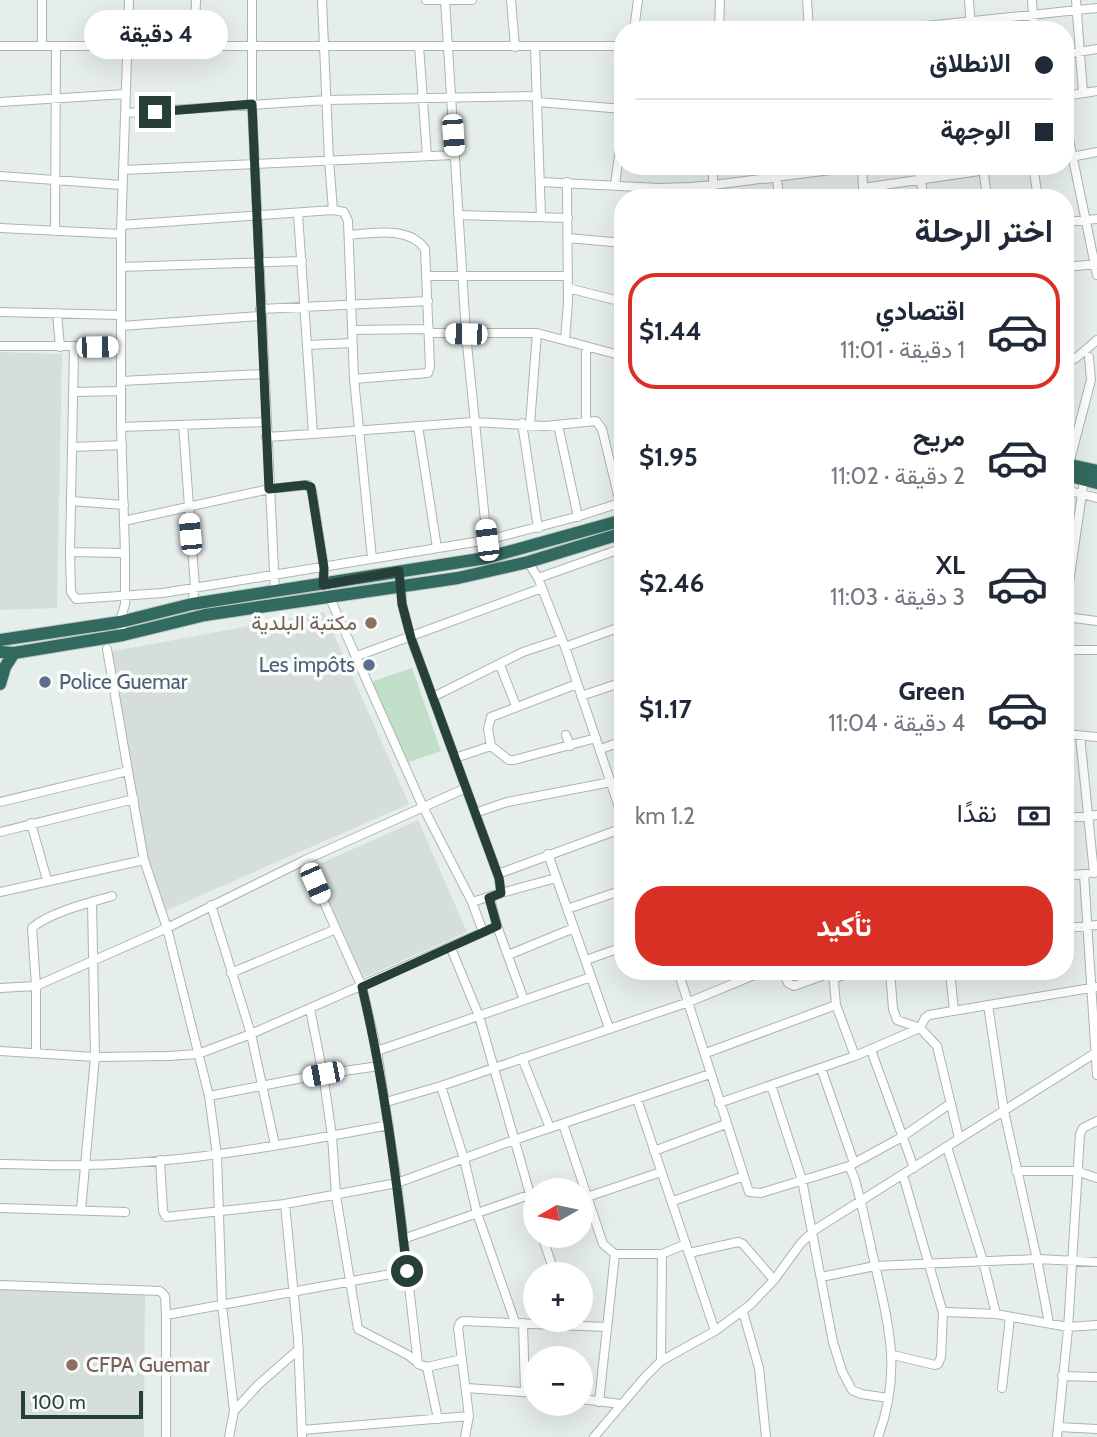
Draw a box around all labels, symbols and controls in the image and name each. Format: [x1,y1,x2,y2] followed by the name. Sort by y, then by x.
[83,10,227,60] callout: 4 دقيقة
[119,20,193,48] text: 4 دقيقة
[929,47,1011,79] text: الانطلاق
[139,96,171,128] route end
[442,113,465,157] car
[940,114,1011,146] text: الوجهة
[915,211,1053,250] text: اختر الرحلة
[876,295,965,327] text: اقتصادي
[986,300,1049,363] icon: car
[639,315,702,347] text: $1.44
[445,323,488,345] car
[76,336,119,358] car
[840,336,965,364] text: 1 دقيقة · 11:01
[913,421,965,453] text: مريح
[986,426,1049,489] icon: car
[639,441,698,473] text: $1.95
[831,462,965,490] text: 2 دقيقة · 11:02
[178,512,203,556] car
[475,518,500,562] car
[936,549,965,581] text: XL
[986,552,1049,615] icon: car
[639,567,704,599] text: $2.46
[830,583,965,611] text: 3 دقيقة · 11:03
[251,610,357,635] place label: مكتبة البلدية
[363,615,379,631] marker: مكتبة البلدية
[259,652,355,677] place label: Les impôts
[361,657,377,673] marker: Les impôts
[59,669,188,694] place label: Police Guemar
[37,674,53,690] marker: Police Guemar
[898,675,965,707] text: Green
[986,678,1049,741] icon: car
[639,693,692,725] text: $1.17
[828,709,965,737] text: 4 دقيقة · 11:04
[957,797,997,829] text: نقدًا
[1015,797,1053,835] icon: cash
[635,802,695,830] text: 1.2 km
[297,860,334,906] car
[635,886,1053,966] button: تأكيد
[301,1060,346,1088] car
[523,1178,593,1248] north arrow
[523,1178,593,1416] map controls
[391,1255,423,1287] route start
[523,1262,593,1332] button: +
[523,1346,593,1416] button: −
[86,1352,210,1377] place label: CFPA Guemar
[64,1357,80,1373] marker: CFPA Guemar
[21,1388,144,1420] scale bar
[32,1391,86,1414] text: 100 m

